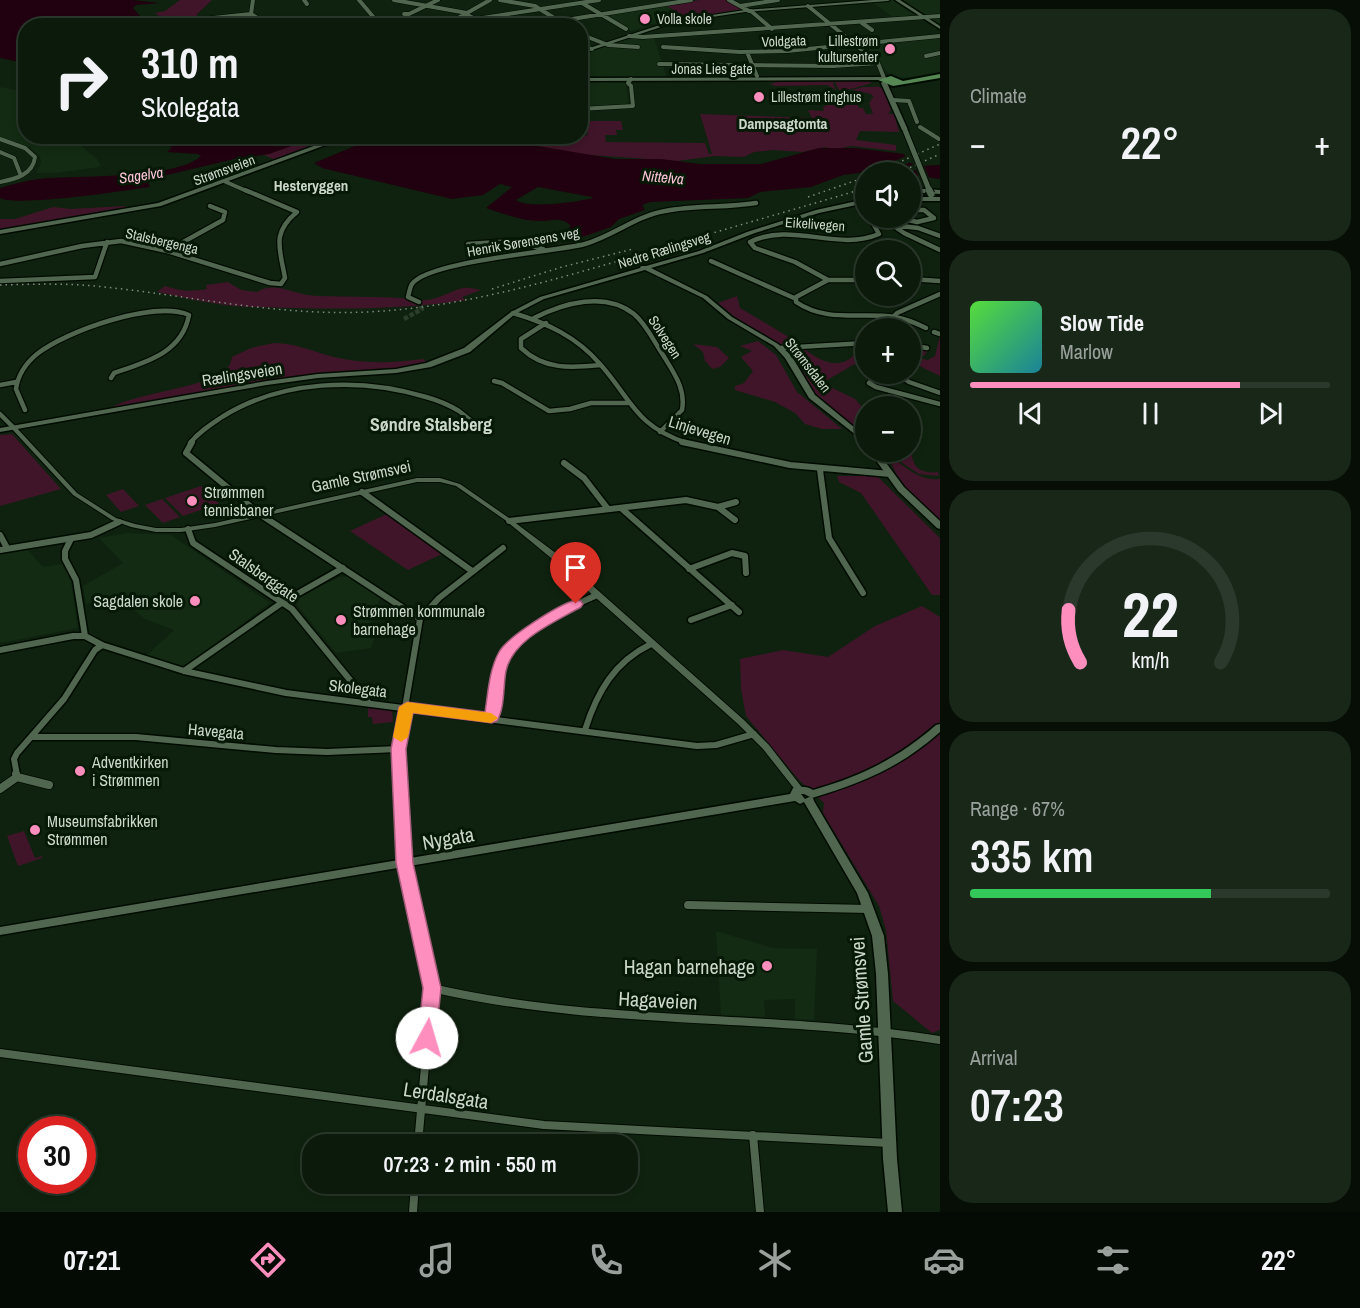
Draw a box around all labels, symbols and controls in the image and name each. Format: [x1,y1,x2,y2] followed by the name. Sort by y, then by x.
[657,10,712,28] place label: Volla skole
[638,12,652,26] marker: Volla skole
[761,31,807,51] street label: Voldgata
[818,32,878,66] place label: Lillestrøm kultursenter
[141,35,239,91] text: 310 m
[42,42,120,120] icon: right
[883,42,897,56] marker: Lillestrøm kultursenter
[671,60,753,78] street label: Jonas Lies gate
[970,82,1027,109] text: Climate
[771,88,862,106] place label: Lillestrøm tinghus
[141,89,239,125] text: Skolegata
[752,90,766,104] marker: Lillestrøm tinghus
[1120,112,1180,173] text: 22°
[739,113,828,134] district label: Dampsagtomta
[970,121,986,165] text: −
[1314,121,1330,165] text: +
[191,151,257,189] street label: Strømsveien
[118,161,165,188] water label: Sagelva
[855,162,921,462] map controls
[855,162,921,228] button: sound
[641,165,685,189] water label: Nittelva
[274,175,348,196] district label: Hesteryggen
[784,213,846,235] street label: Eikelivegen
[466,223,581,261] street label: Henrik Sørensens veg
[124,224,201,258] street label: Stalsbergenga
[616,227,713,273] street label: Nedre Rælingsveg
[855,240,921,306] button: search
[1060,308,1144,338] text: Slow Tide
[644,312,686,362] street label: Solvegen
[855,318,921,384] button: +
[781,334,835,396] street label: Strømsdalen
[1060,338,1113,365] text: Marlow
[200,357,284,391] street label: Rælingsveien
[855,396,921,462] button: −
[1014,397,1047,430] icon: previous
[1134,397,1167,430] icon: pause
[1254,397,1287,430] icon: next
[666,410,734,450] street label: Linjevegen
[370,412,492,437] district label: Søndre Stalsberg
[309,455,413,497] street label: Gamle Strømsvei
[204,481,274,521] place label: Strømmen tennisbaner
[185,494,199,508] marker: Strømmen tennisbaner
[550,542,601,604] pin
[225,543,303,607] street label: Stalsberggate
[559,551,592,584] icon: arrive
[1122,572,1178,656] text: 22
[93,590,183,612] place label: Sagdalen skole
[188,594,202,608] marker: Sagdalen skole
[353,600,485,640] place label: Strømmen kommunale barnehage
[334,613,348,627] marker: Strømmen kommunale barnehage
[1131,646,1169,675] text: km/h
[328,674,389,703] street label: Skolegata
[187,718,246,744] street label: Havegata
[91,751,169,791] place label: Adventkirken i Strømmen
[73,764,87,778] marker: Adventkirken i Strømmen
[970,795,1065,822] text: Range · 67%
[47,810,158,850] place label: Museumsfabrikken Strømmen
[420,820,476,856] street label: Nygata
[28,823,42,837] marker: Museumsfabrikken Strømmen
[970,825,1094,886] text: 335 km
[843,936,879,1064] street label: Gamle Strømsvei
[624,953,755,980] place label: Hagan barnehage
[760,959,774,973] marker: Hagan barnehage
[618,984,698,1016] street label: Hagaveien
[395,1006,459,1070] position arrow
[970,1044,1017,1071] text: Arrival
[970,1074,1064,1135] text: 07:23
[402,1075,490,1115] street label: Lerdalsgata
[18,1116,96,1194] speed limit sign: 30
[383,1149,557,1179] text: 07:23 · 2 min · 550 m
[247,1239,289,1281] icon: directions
[416,1239,458,1281] icon: music
[585,1239,627,1281] icon: phone
[754,1239,796,1281] icon: climate
[923,1239,965,1281] icon: car
[1092,1239,1134,1281] icon: filters
[63,1242,120,1278] text: 07:21
[1261,1242,1296,1278] text: 22°

